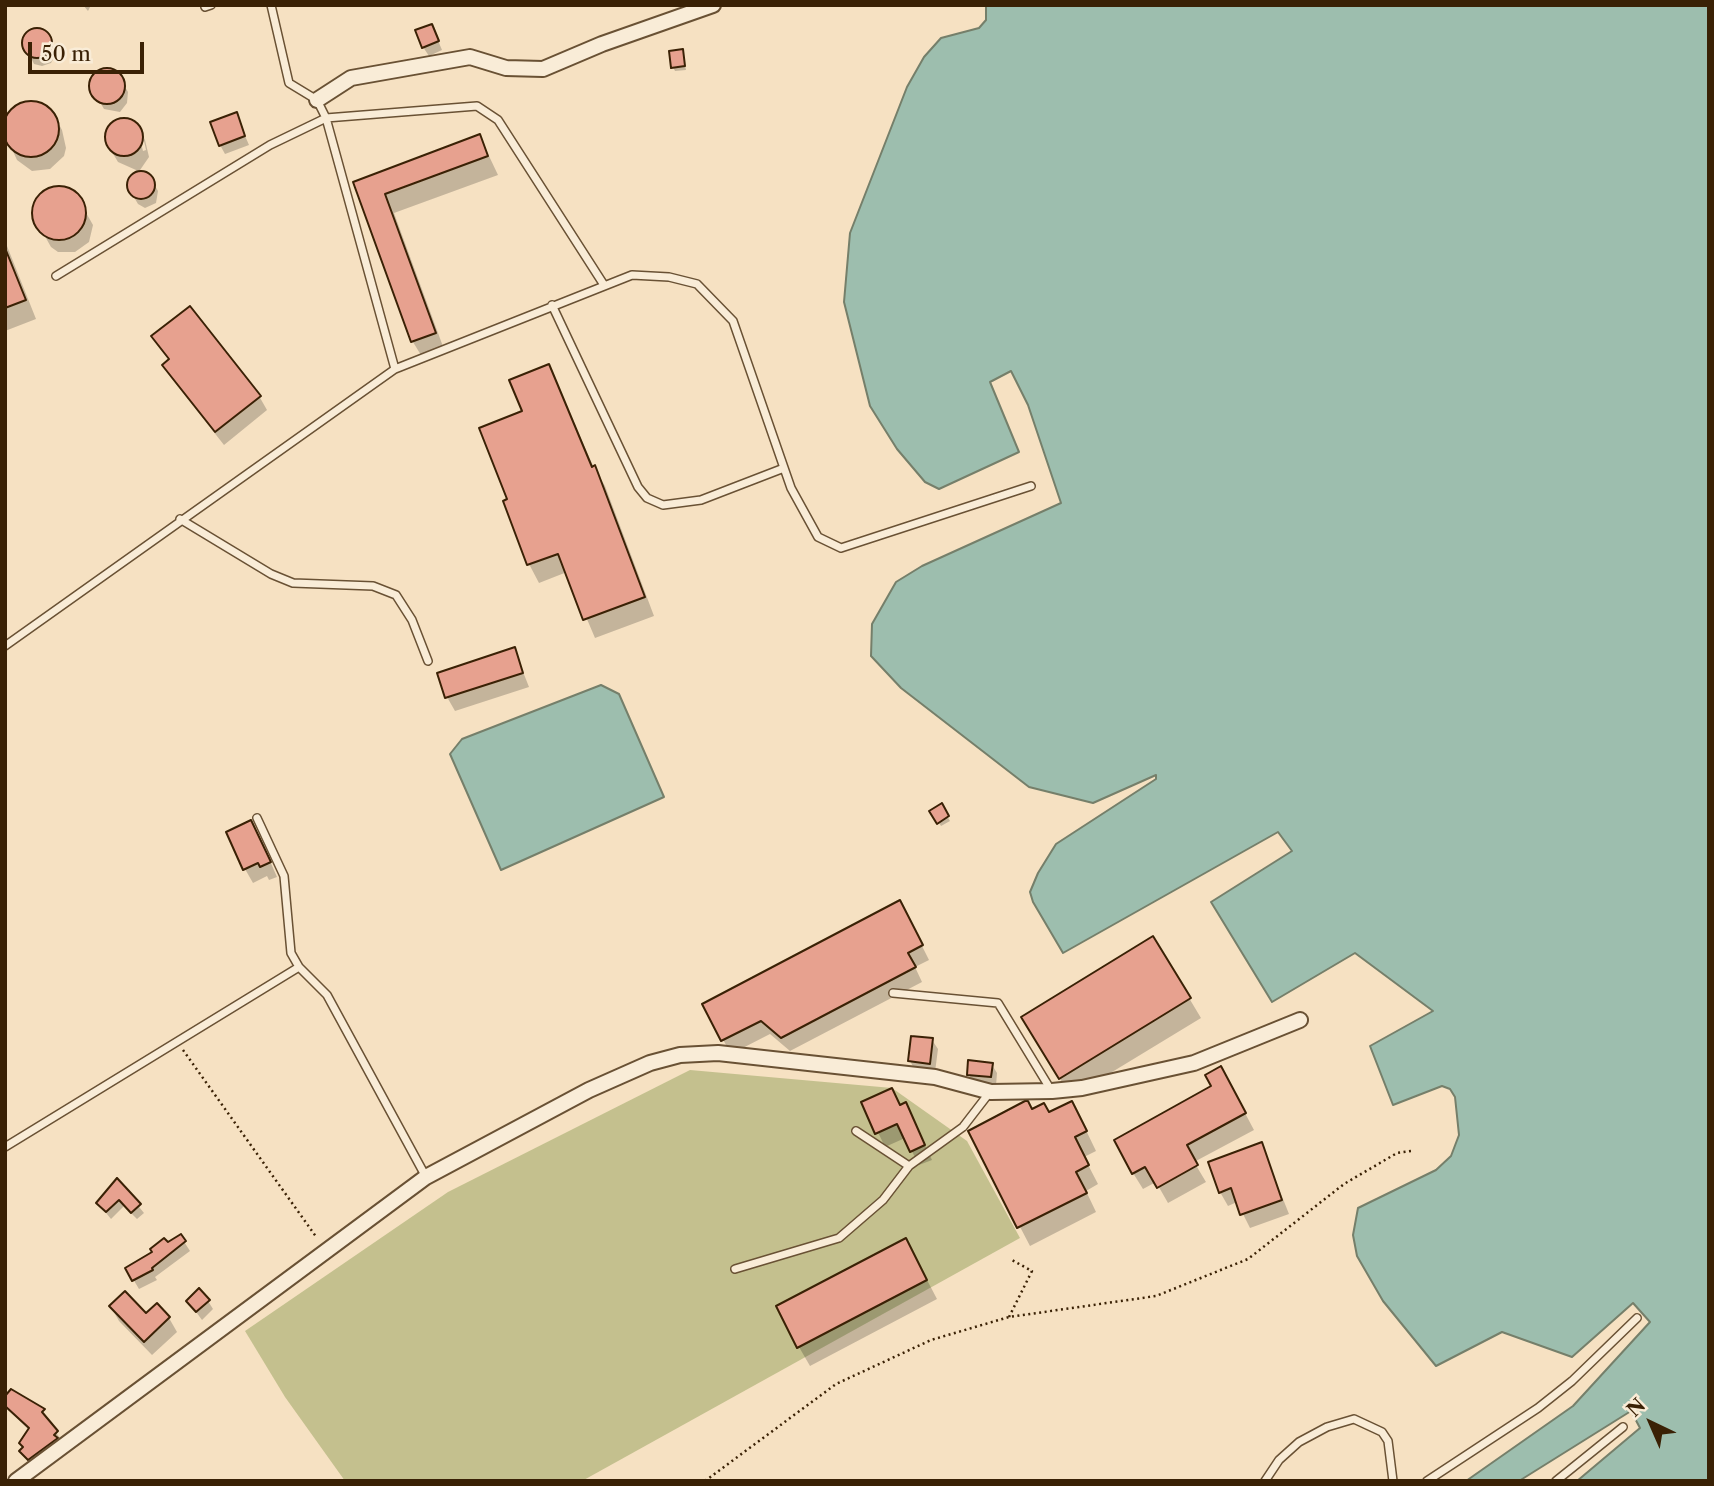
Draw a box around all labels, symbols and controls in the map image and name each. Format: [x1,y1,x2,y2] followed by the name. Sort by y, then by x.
[32,28,147,72] scale bar
[41,41,91,66] text: 50 m
[1616,1388,1686,1458] north arrow
[1622,1394,1650,1422] text: N

